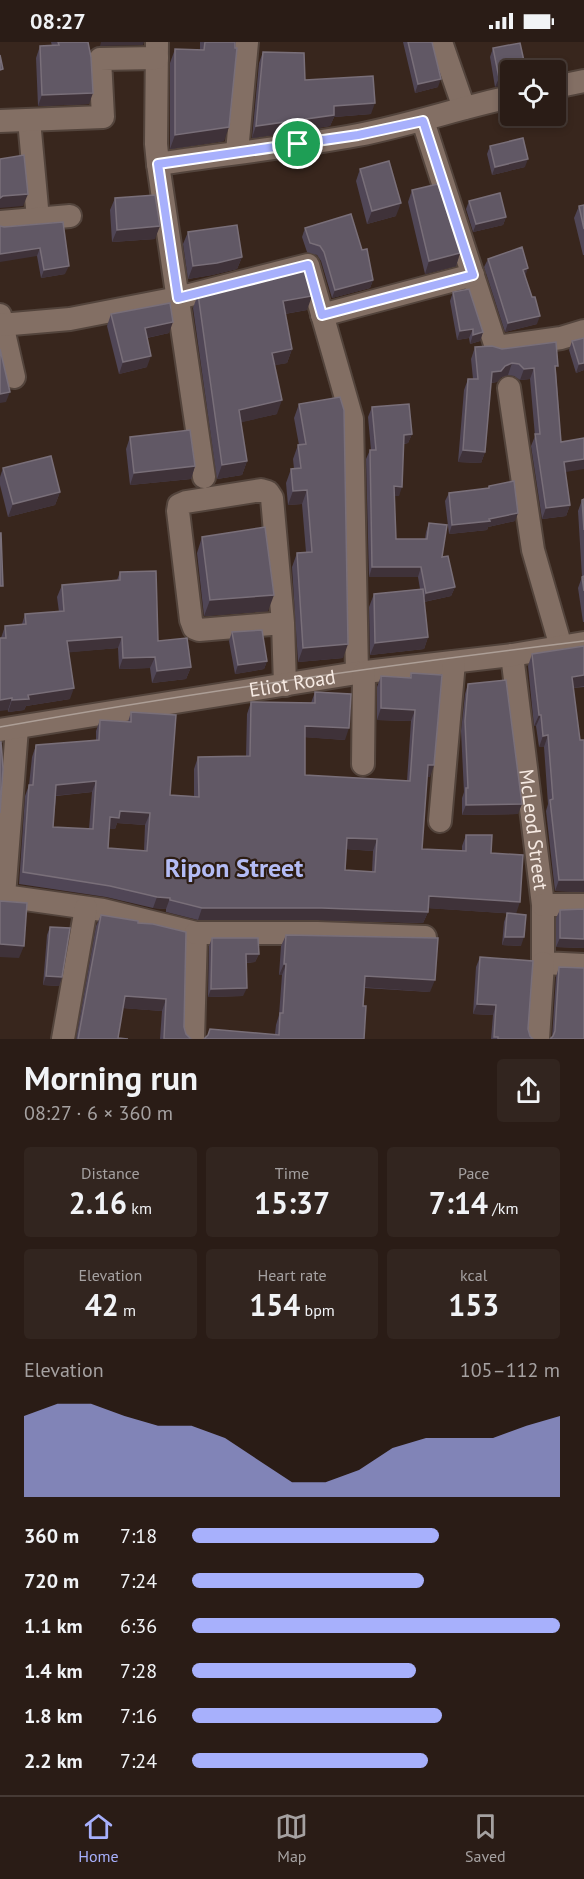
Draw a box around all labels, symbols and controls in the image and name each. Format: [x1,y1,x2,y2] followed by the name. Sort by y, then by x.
[30,7,86,35] text: 08:27
[500,60,566,126] map controls
[500,60,566,126] button: locate
[272,118,323,169] pin
[281,127,314,160] icon: arrive
[247,664,337,703] street label: Eliot Road
[513,768,554,892] street label: McLeod Street
[165,851,303,884] district label: Ripon Street
[24,1056,198,1099] text: Morning run
[497,1059,560,1122] button: share
[24,1100,173,1126] text: 08:27 · 6 × 360 m
[81,1163,140,1183] text: Distance
[275,1163,309,1183] text: Time
[458,1163,489,1183] text: Pace
[69,1183,127,1222] text: 2.16
[254,1183,330,1222] text: 15:37
[429,1183,488,1222] text: 7:14
[127,1198,152,1218] text: km
[488,1198,519,1218] text: /km
[78,1265,142,1285] text: Elevation
[257,1265,327,1285] text: Heart rate
[460,1265,487,1285] text: kcal
[85,1285,119,1324] text: 42
[249,1285,300,1324] text: 154
[448,1285,499,1324] text: 153
[119,1300,136,1320] text: m
[300,1300,335,1320] text: bpm
[24,1357,104,1383] text: Elevation
[460,1357,560,1383] text: 105–112 m
[24,1523,79,1549] text: 360 m
[120,1523,157,1549] text: 7:18
[24,1568,79,1594] text: 720 m
[120,1568,157,1594] text: 7:24
[24,1613,83,1639] text: 1.1 km
[120,1613,157,1639] text: 6:36
[24,1658,83,1684] text: 1.4 km
[120,1658,157,1684] text: 7:28
[24,1703,83,1729] text: 1.8 km
[120,1703,157,1729] text: 7:16
[24,1748,83,1774] text: 2.2 km
[120,1748,157,1774] text: 7:24
[78,1810,119,1866] tab: Home
[275,1810,308,1866] tab: Map
[465,1810,506,1866] tab: Saved

